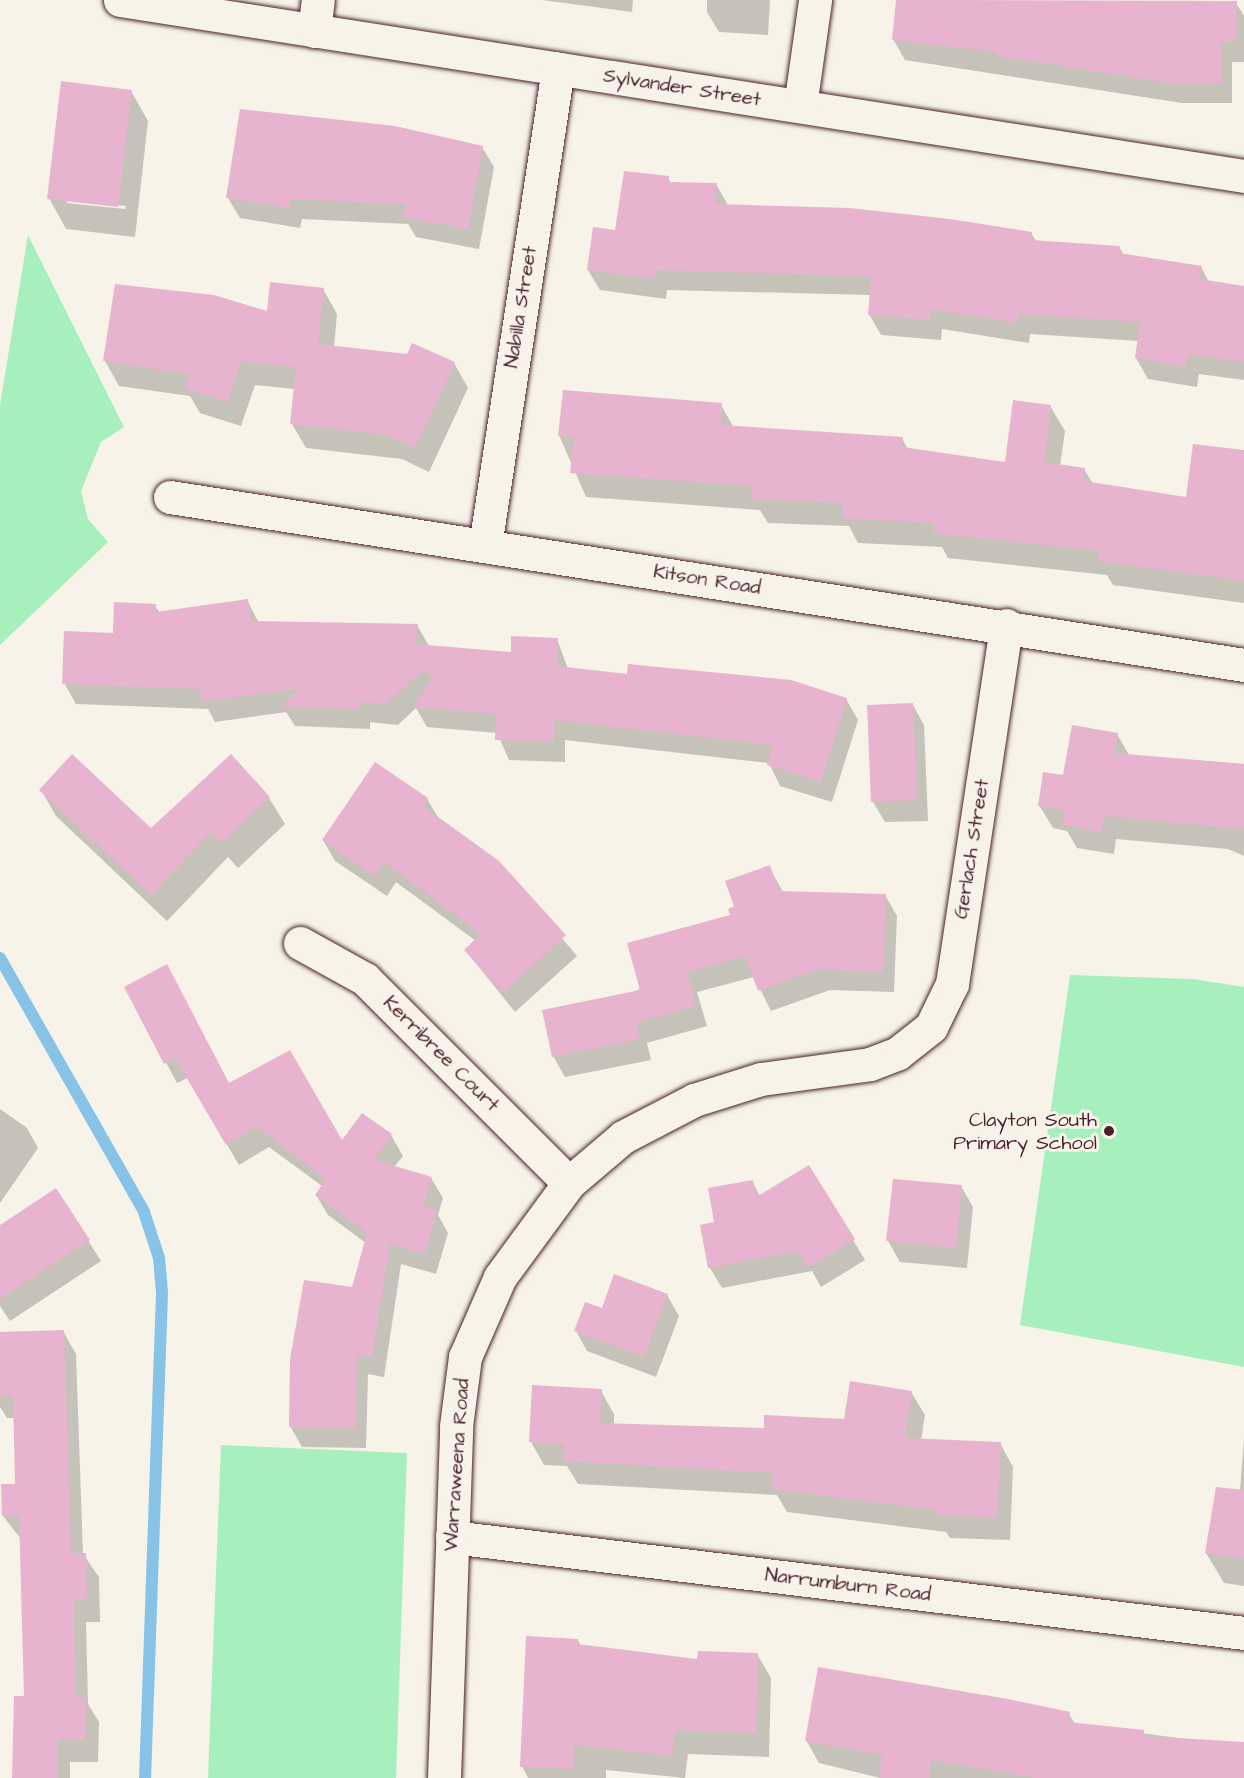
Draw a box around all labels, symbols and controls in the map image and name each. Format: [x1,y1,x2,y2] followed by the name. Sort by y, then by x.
[601,64,763,112] street label: Sylvander Street
[500,244,542,370] street label: Nabilla Street
[652,560,762,600] street label: Kitson Road
[949,777,995,921] street label: Gerlach Street
[378,991,504,1117] street label: Kerribree Court
[953,1108,1097,1155] place label: Clayton South Primary School
[1102,1124,1116,1138] marker: Clayton South Primary School
[439,1378,475,1552] street label: Warraweena Road
[764,1563,932,1607] street label: Narrumburn Road

